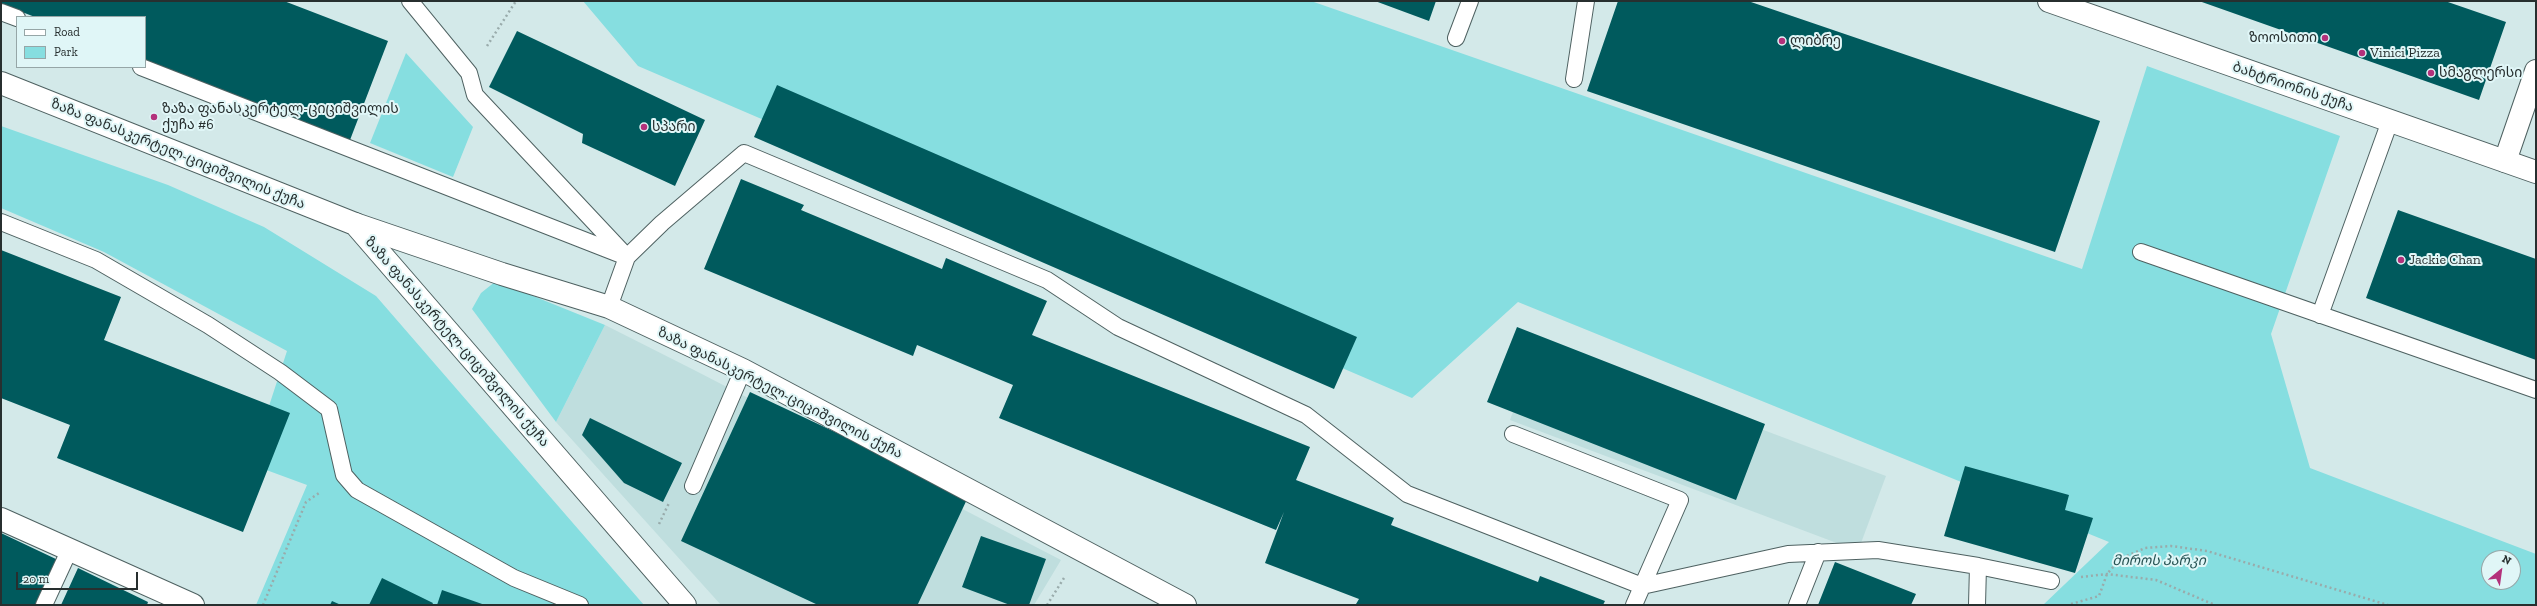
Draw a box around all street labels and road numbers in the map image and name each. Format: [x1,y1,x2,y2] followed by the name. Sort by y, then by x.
[2230,58,2356,116] street label: ბახტრიონის ქუჩა
[48,95,308,213] street label: ზაზა ფანასკერტელ-ციციშვილის ქუჩა
[361,234,553,450] street label: ზაზა ფანასკერტელ-ციციშვილის ქუჩა
[655,324,905,462] street label: ზაზა ფანასკერტელ-ციციშვილის ქუჩა

